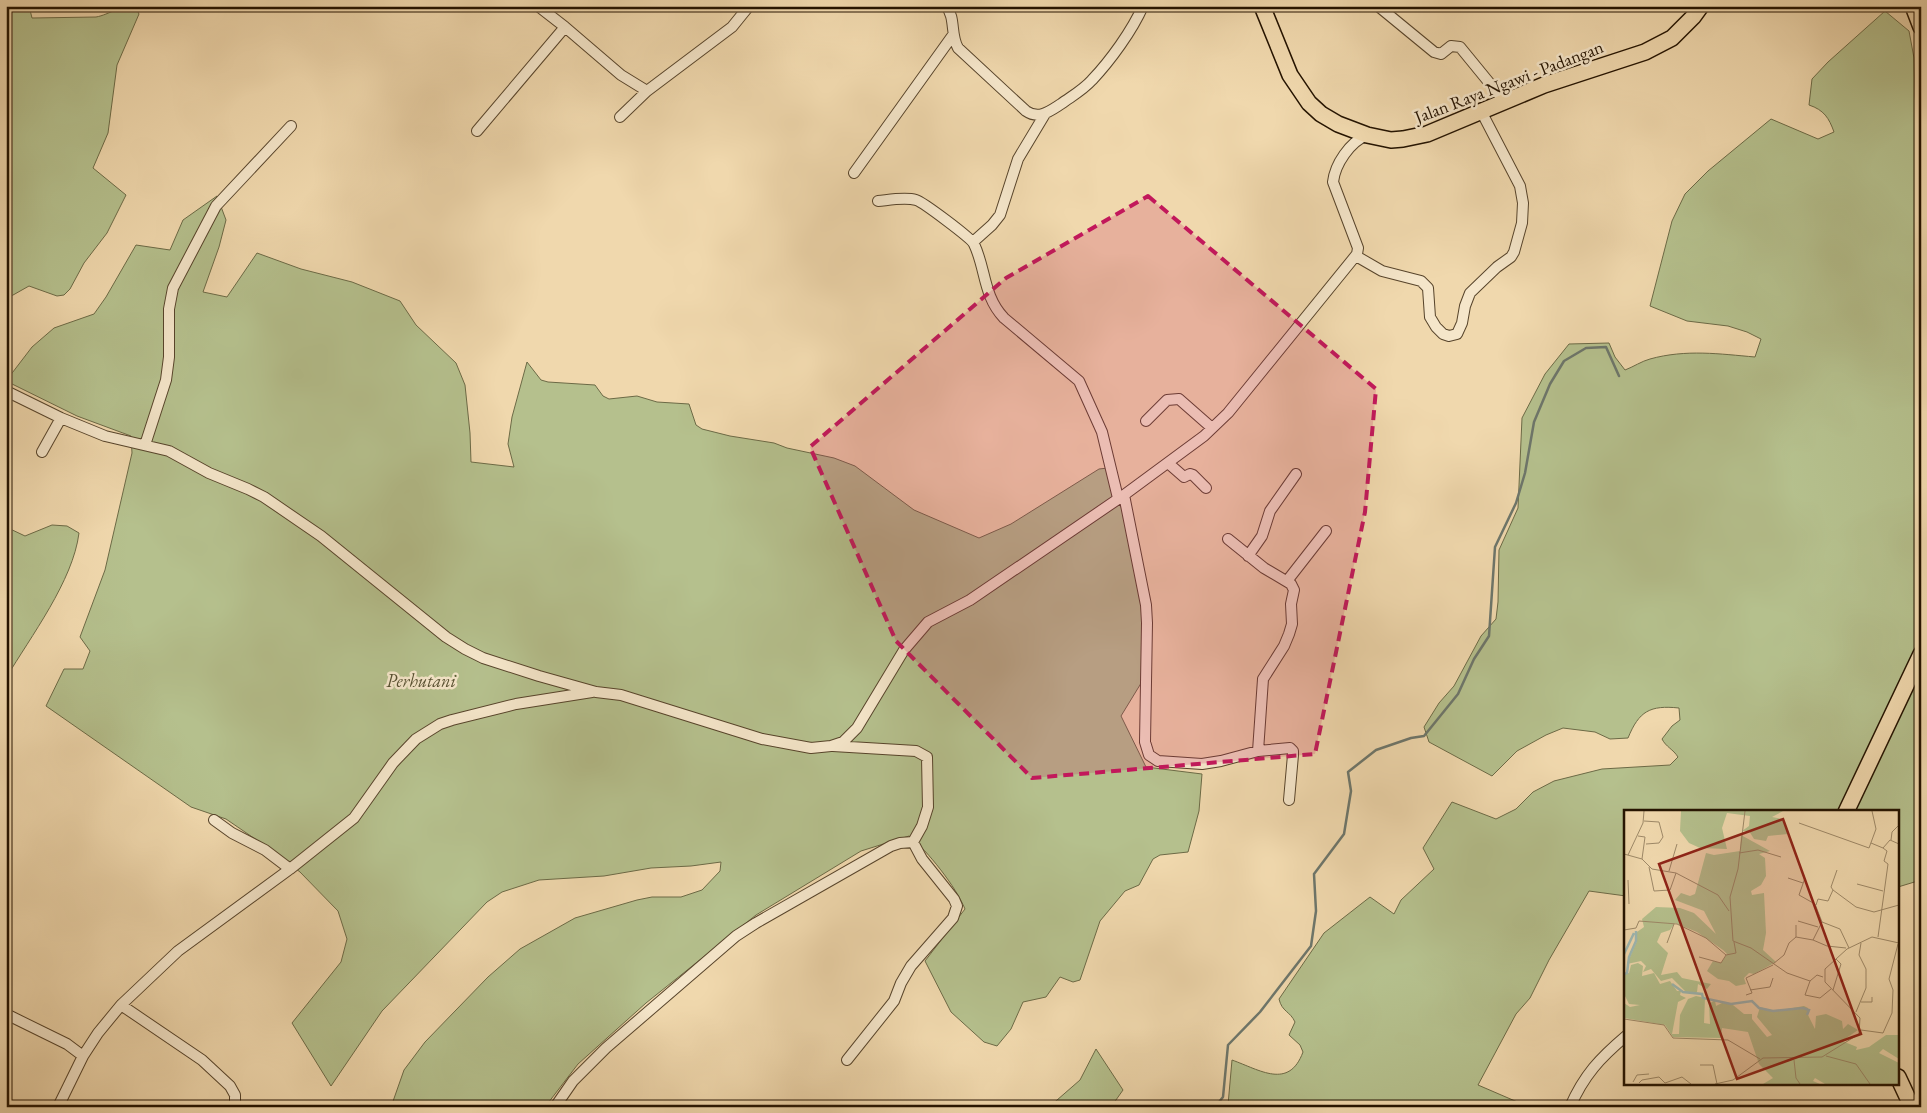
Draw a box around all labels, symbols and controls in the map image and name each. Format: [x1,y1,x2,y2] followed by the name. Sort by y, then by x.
[1409,35,1607,129] street label: Jalan Raya Ngawi - Padangan
[386,669,457,692] park label: Perhutani
[1624,810,1900,1086] inset map

